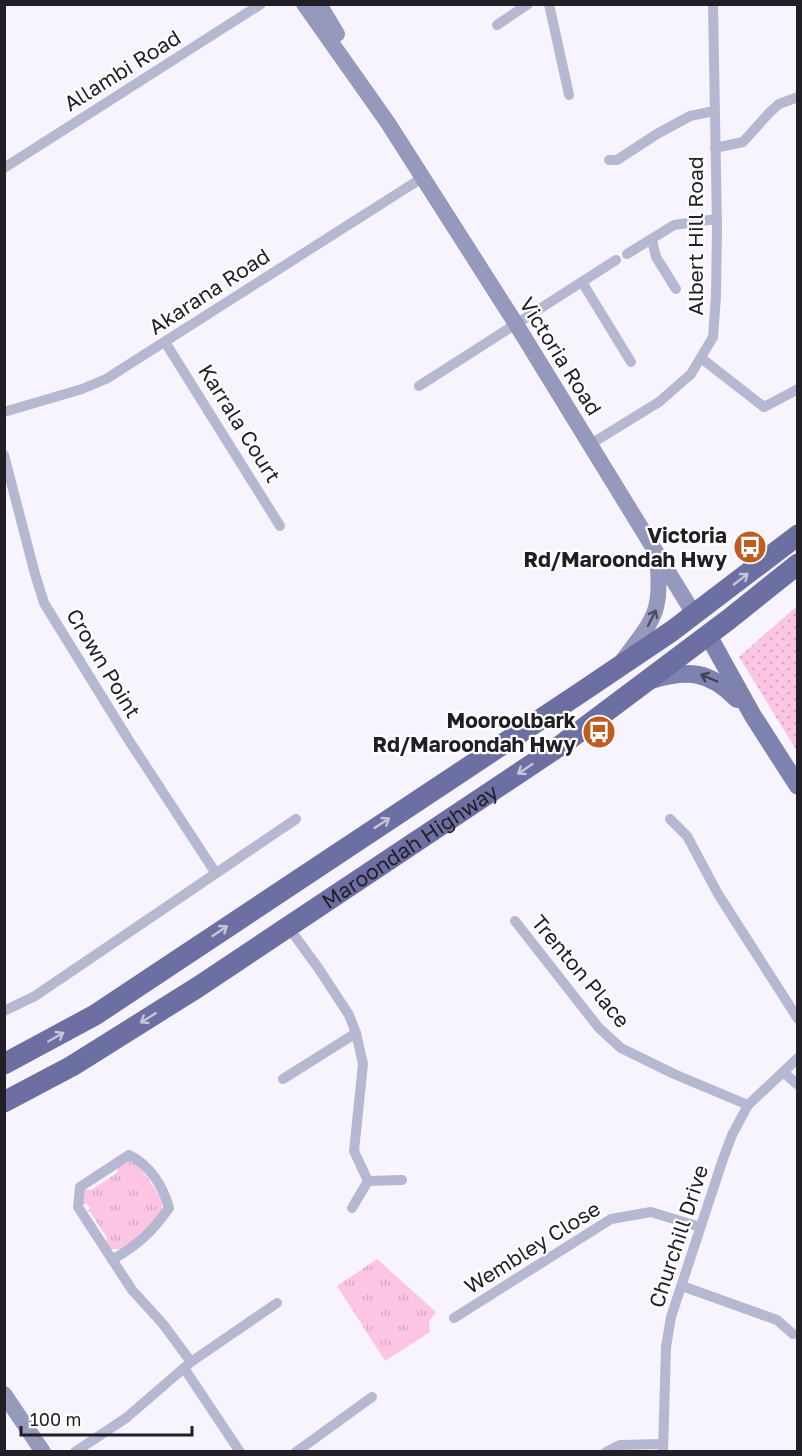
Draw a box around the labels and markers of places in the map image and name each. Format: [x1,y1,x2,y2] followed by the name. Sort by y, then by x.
[524,522,727,572] place label: Victoria Rd/Maroondah Hwy
[732,529,768,565] bus stop icon: Victoria Rd/Maroondah Hwy
[373,707,576,757] place label: Mooroolbark Rd/Maroondah Hwy
[581,714,617,750] bus stop icon: Mooroolbark Rd/Maroondah Hwy

